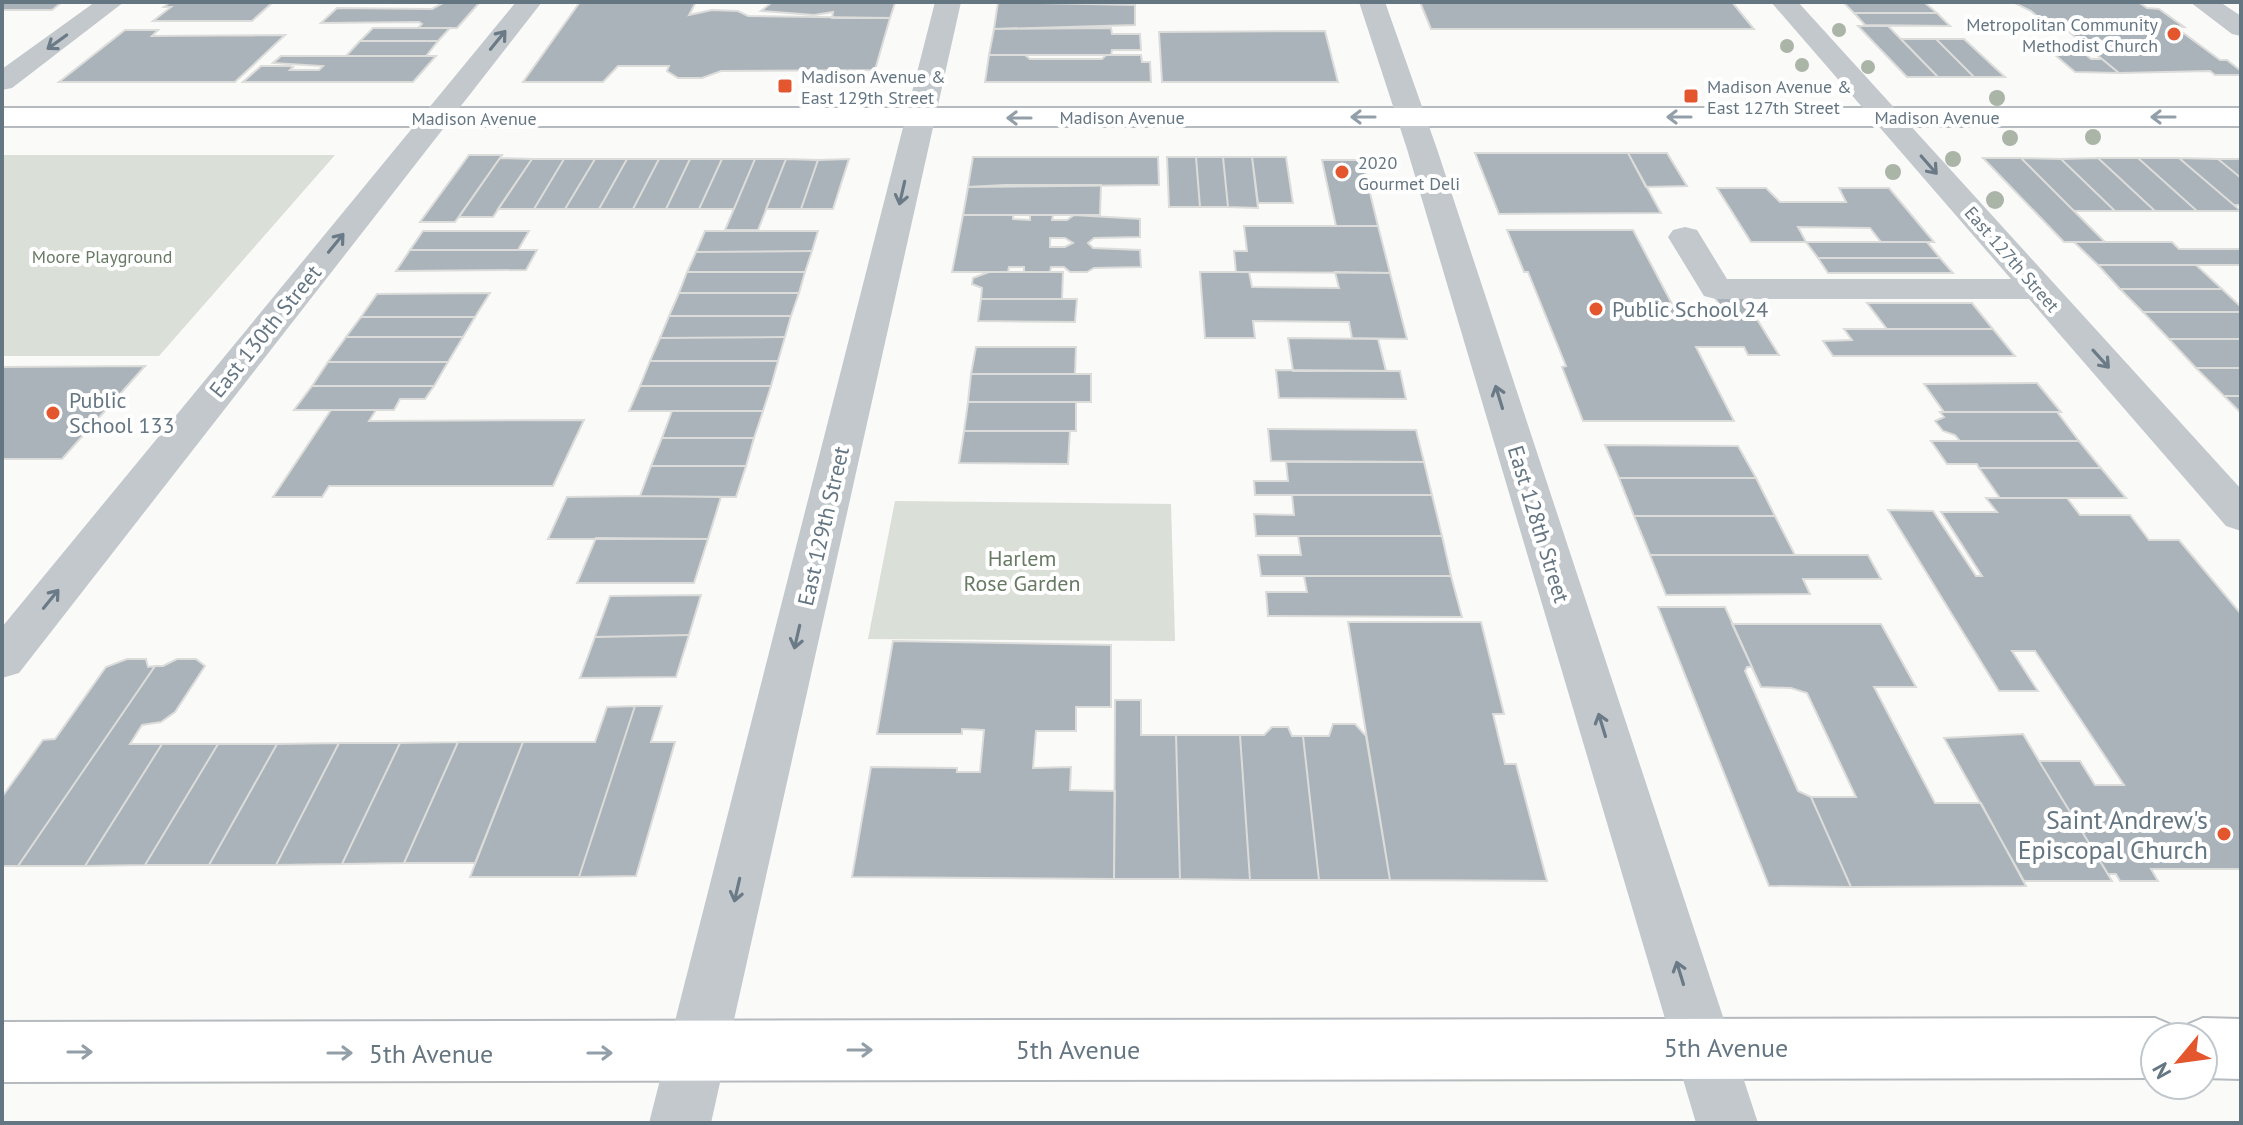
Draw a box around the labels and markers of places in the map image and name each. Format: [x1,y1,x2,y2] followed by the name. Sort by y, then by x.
[1966,13,2159,57] place label: Metropolitan Community Methodist Church
[2165,25,2183,43] marker: Metropolitan Community Methodist Church
[801,65,946,109] place label: Madison Avenue & East 129th Street
[1707,75,1852,119] place label: Madison Avenue & East 127th Street
[776,77,794,95] marker: Madison Avenue & East 129th Street
[1682,87,1700,105] marker: Madison Avenue & East 127th Street
[1358,151,1460,195] place label: 2020 Gourmet Deli
[1333,163,1351,181] marker: 2020 Gourmet Deli
[1612,295,1768,323] place label: Public School 24
[1587,300,1605,318] marker: Public School 24
[69,386,175,439] place label: Public School 133
[44,404,62,422] marker: Public School 133
[2018,803,2208,866] place label: Saint Andrew's Episcopal Church
[2215,825,2233,843] marker: Saint Andrew's Episcopal Church

